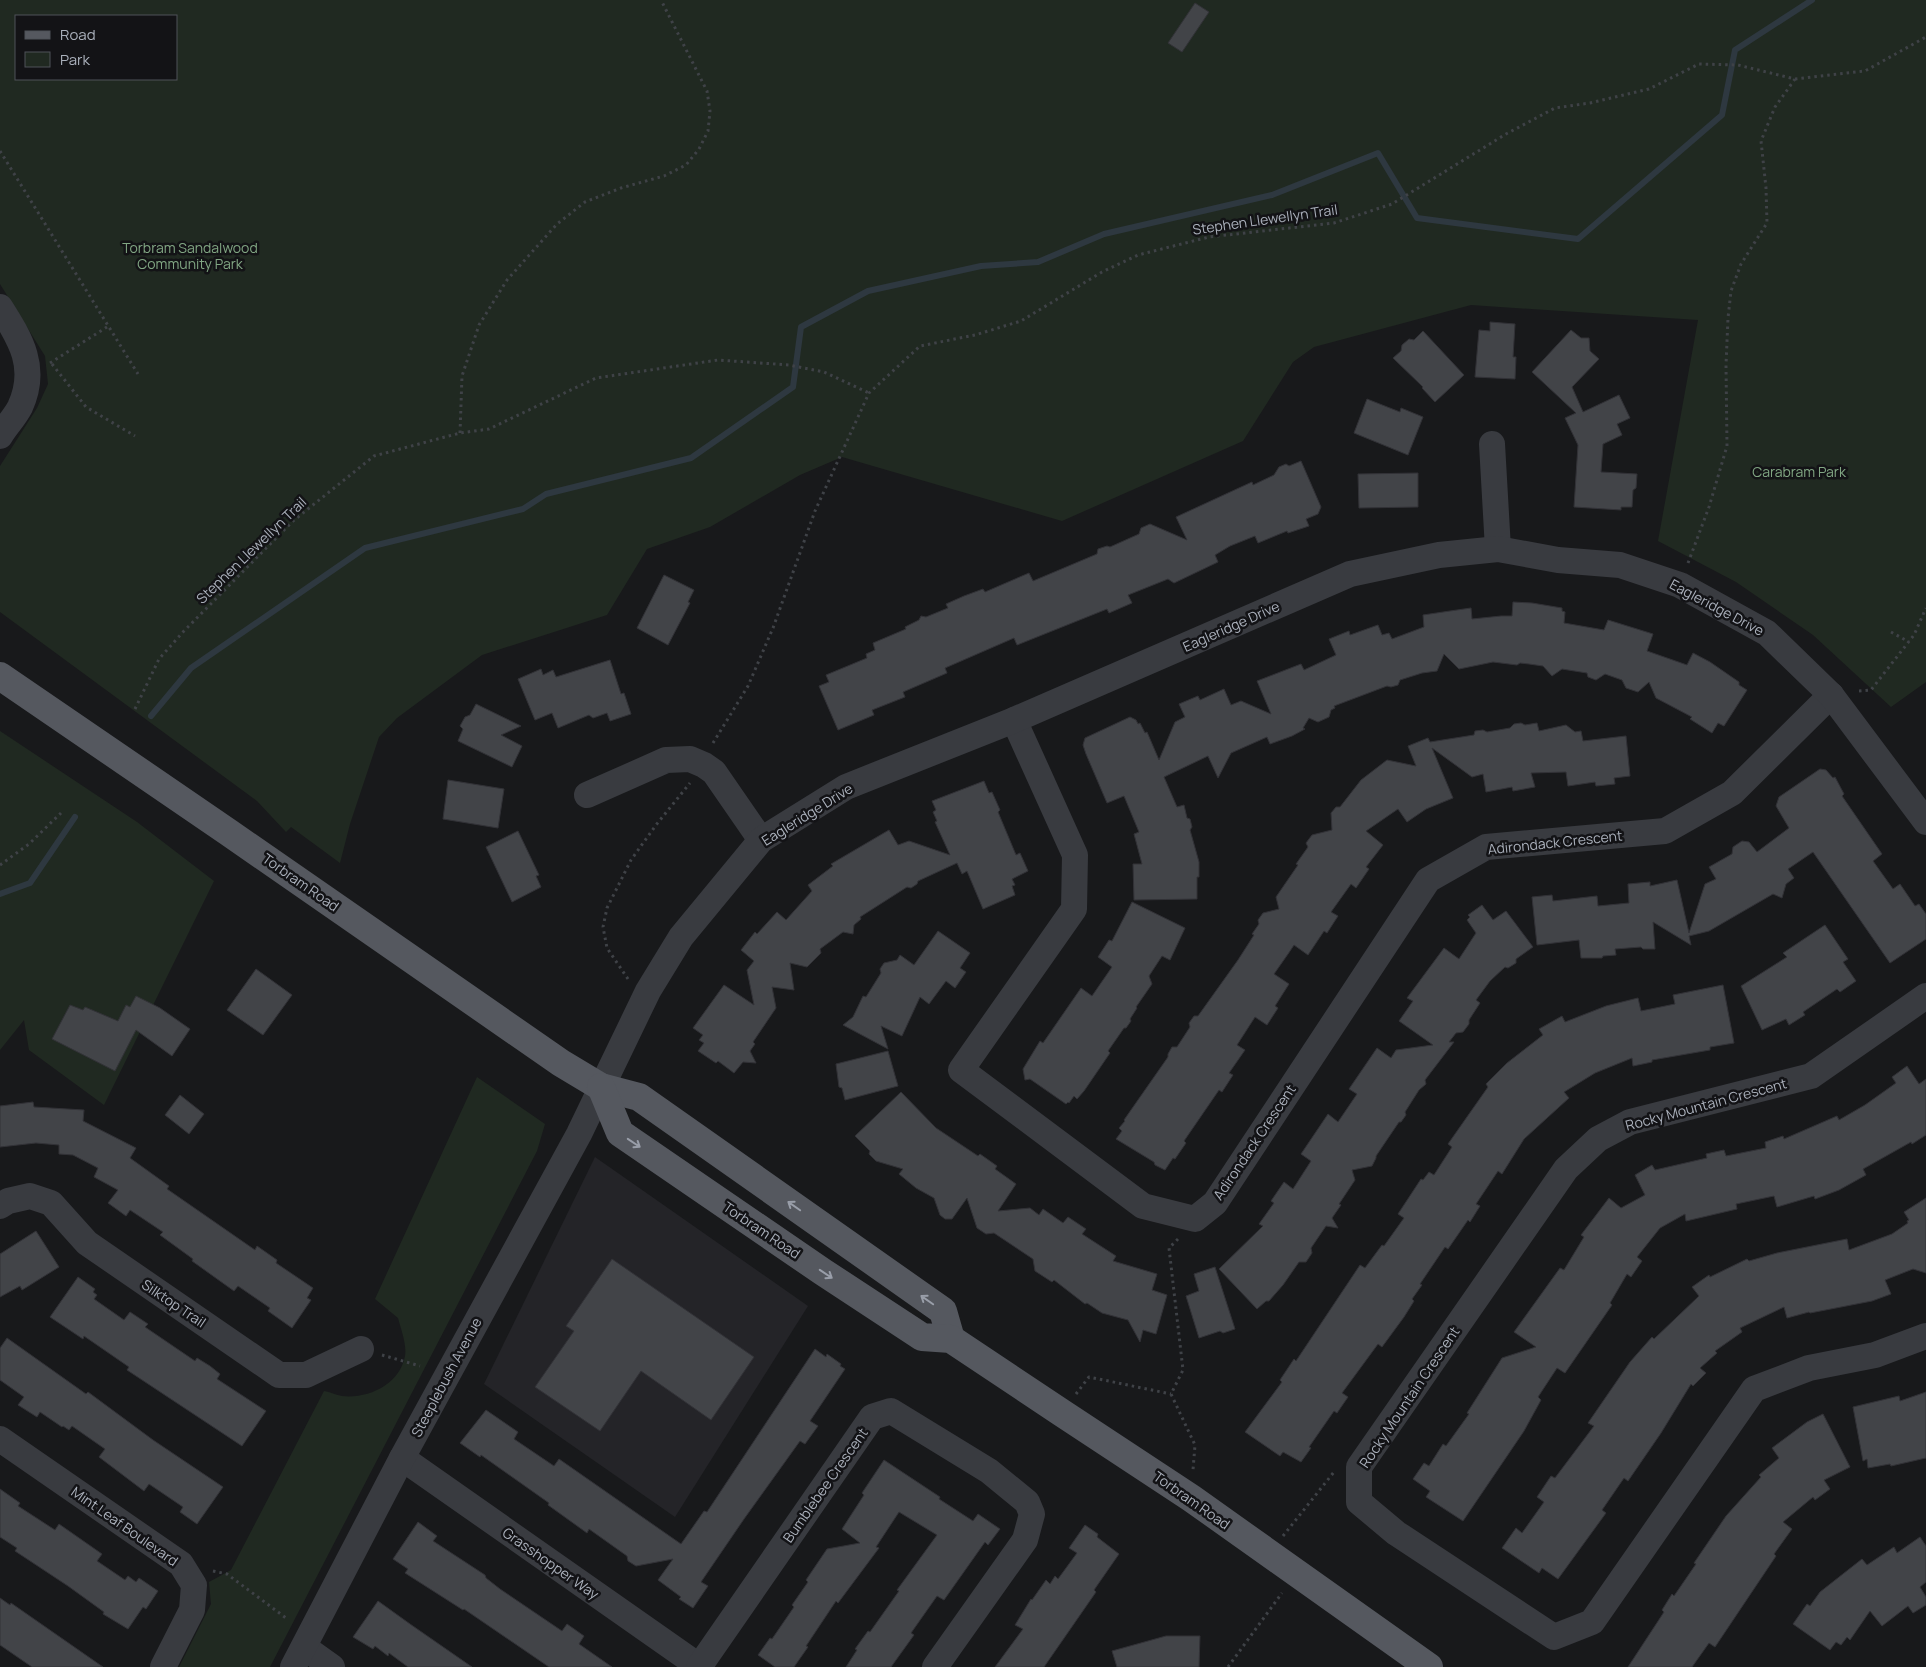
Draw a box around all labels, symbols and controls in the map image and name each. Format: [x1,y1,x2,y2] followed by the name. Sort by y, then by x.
[15,15,178,80] legend
[60,24,96,45] text: Road
[60,49,90,70] text: Park
[1191,199,1339,239] street label: Stephen Llewellyn Trail
[122,238,258,273] park label: Torbram Sandalwood Community Park
[1752,462,1847,481] park label: Carabram Park
[192,492,310,608] street label: Stephen Llewellyn Trail
[1667,574,1767,640] street label: Eagleridge Drive
[1180,596,1282,656] street label: Eagleridge Drive
[758,778,856,850] street label: Eagleridge Drive
[1487,825,1624,859] street label: Adirondack Crescent
[259,849,343,915] street label: Torbram Road
[1623,1073,1789,1135] street label: Rocky Mountain Crescent
[1208,1080,1300,1203] street label: Adirondack Crescent
[627,1137,641,1148] one-way arrow
[720,1197,804,1263] street label: Torbram Road
[787,1201,801,1211] one-way arrow
[819,1269,833,1279] one-way arrow
[138,1275,210,1331] street label: Silktop Trail
[920,1295,934,1305] one-way arrow
[406,1314,486,1440] street label: Steeplebush Avenue
[1355,1322,1464,1471] street label: Rocky Mountain Crescent
[778,1424,872,1546] street label: Bumblebee Crescent
[1150,1467,1234,1533] street label: Torbram Road
[68,1482,182,1570] street label: Mint Leaf Boulevard
[499,1523,603,1604] street label: Grasshopper Way

